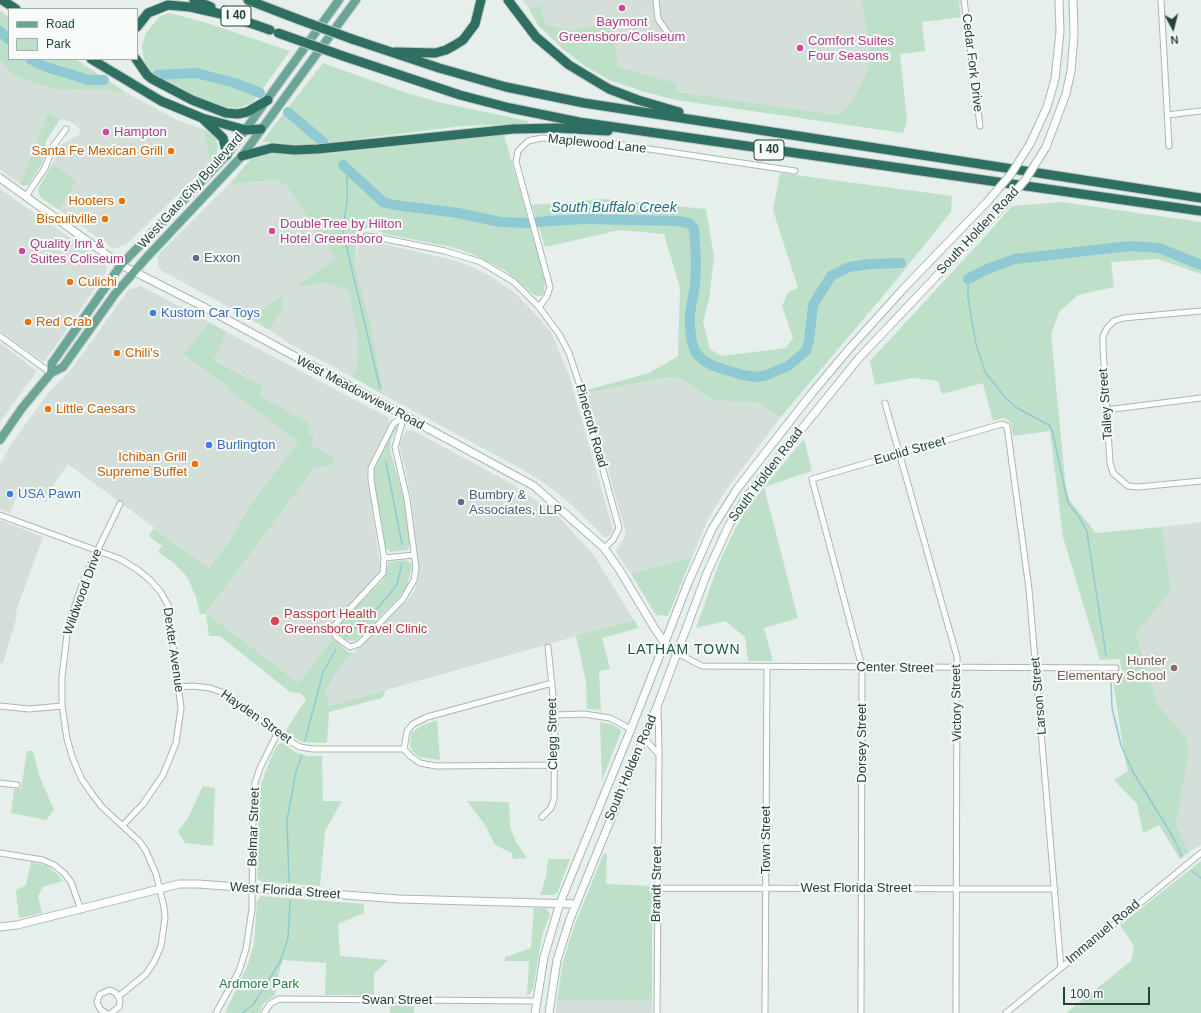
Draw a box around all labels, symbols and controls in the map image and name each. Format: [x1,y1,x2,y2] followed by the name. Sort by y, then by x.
[617,3,627,13] marker: Baymont Greensboro/Coliseum
[221,6,251,26] road number: I 40
[8,8,138,60] legend
[1153,8,1193,48] north arrow
[958,13,986,113] street label: Cedar Fork Drive
[559,14,685,45] place label: Baymont Greensboro/Coliseum
[46,17,75,31] text: Road
[808,33,894,64] place label: Comfort Suites Four Seasons
[1170,33,1179,46] text: N
[46,37,71,51] text: Park
[795,43,805,53] marker: Comfort Suites Four Seasons
[114,124,167,140] place label: Hampton
[101,127,111,137] marker: Hampton
[135,130,247,252] street label: West Gate City Boulevard
[547,131,647,157] street label: Maplewood Lane
[754,140,784,160] road number: I 40
[32,143,163,159] place label: Santa Fe Mexican Grill
[166,146,176,156] marker: Santa Fe Mexican Grill
[934,184,1022,278] street label: South Holden Road
[68,193,114,209] place label: Hooters
[117,196,127,206] marker: Hooters
[551,200,677,216] water label: South Buffalo Creek
[36,211,97,227] place label: Biscuitville
[100,214,110,224] marker: Biscuitville
[280,216,402,247] place label: DoubleTree by Hilton Hotel Greensboro
[267,226,277,236] marker: DoubleTree by Hilton Hotel Greensboro
[30,236,124,267] place label: Quality Inn & Suites Coliseum
[17,246,27,256] marker: Quality Inn & Suites Coliseum
[204,250,240,266] place label: Exxon
[191,253,201,263] marker: Exxon
[78,274,117,290] place label: Culichi
[65,277,75,287] marker: Culichi
[161,305,260,321] place label: Kustom Car Toys
[148,308,158,318] marker: Kustom Car Toys
[36,314,92,330] place label: Red Crab
[23,317,33,327] marker: Red Crab
[125,345,159,361] place label: Chili's
[112,348,122,358] marker: Chili's
[293,353,427,433] street label: West Meadowview Road
[1096,368,1116,440] street label: Talley Street
[572,383,610,469] street label: Pinecroft Road
[56,401,135,417] place label: Little Caesars
[43,404,53,414] marker: Little Caesars
[726,425,806,525] street label: South Holden Road
[872,433,948,469] street label: Euclid Street
[217,437,276,453] place label: Burlington
[204,440,214,450] marker: Burlington
[97,449,187,480] place label: Ichiban Grill Supreme Buffet
[190,459,200,469] marker: Ichiban Grill Supreme Buffet
[18,486,81,502] place label: USA Pawn
[469,487,562,518] place label: Bumbry & Associates, LLP
[5,489,15,499] marker: USA Pawn
[456,497,466,507] marker: Bumbry & Associates, LLP
[60,547,106,637] street label: Wildwood Drive
[159,606,187,694] street label: Dexter Avenue
[284,606,427,637] place label: Passport Health Greensboro Travel Clinic
[269,615,281,627] marker: Passport Health Greensboro Travel Clinic
[627,642,741,658] district label: LATHAM TOWN
[1057,653,1166,684] place label: Hunter Elementary School
[1028,656,1050,736] street label: Larson Street
[856,660,934,676] street label: Center Street
[1169,663,1179,673] marker: Hunter Elementary School
[949,664,965,742] street label: Victory Street
[217,687,295,747] street label: Hayden Street
[545,698,561,770] street label: Clegg Street
[854,703,870,783] street label: Dorsey Street
[602,713,660,823] street label: South Holden Road
[245,787,263,867] street label: Belmar Street
[758,806,774,874] street label: Town Street
[649,846,665,922] street label: Brandt Street
[229,879,341,903] street label: West Florida Street
[800,880,912,896] street label: West Florida Street
[1063,897,1143,967] street label: Immanuel Road
[219,976,299,992] park label: Ardmore Park
[1065,979,1152,1005] scale bar
[1070,987,1103,1001] text: 100 m
[362,992,432,1008] street label: Swan Street

